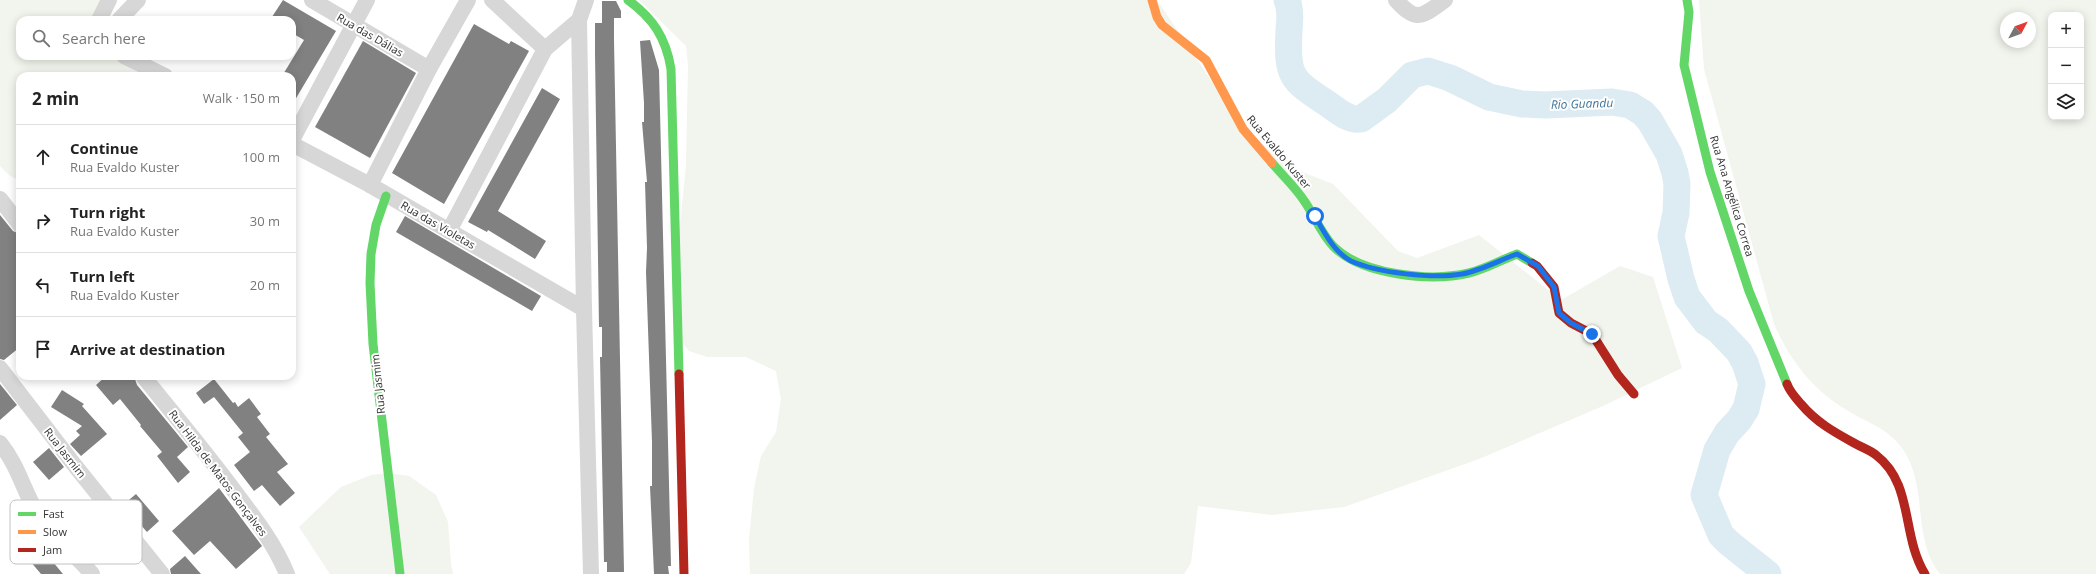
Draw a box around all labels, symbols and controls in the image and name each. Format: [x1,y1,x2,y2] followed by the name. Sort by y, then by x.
[334,9,406,60] street label: Rua das Dálias
[2000,12,2036,48] north arrow
[2048,12,2084,120] map controls
[2048,12,2084,48] button: +
[16,16,296,60] search box
[30,27,52,49] icon: search
[62,28,146,48] text: Search here
[2048,48,2084,84] button: −
[2048,84,2084,120] button: layers
[32,87,79,110] text: 2 min
[203,89,280,107] text: Walk · 150 m
[1551,94,1614,113] water label: Rio Guandu
[1244,111,1315,192] street label: Rua Evaldo Kuster
[1707,134,1758,258] street label: Rua Ana Angélica Correa
[70,138,138,158] text: Continue
[32,146,54,168] icon: ahead
[242,148,280,166] text: 100 m
[70,158,179,176] text: Rua Evaldo Kuster
[398,197,478,252] street label: Rua das Violetas
[70,202,145,222] text: Turn right
[1306,207,1324,225] route start
[32,210,54,232] icon: right
[250,212,280,230] text: 30 m
[70,222,179,240] text: Rua Evaldo Kuster
[70,266,135,286] text: Turn left
[32,274,54,296] icon: left
[250,276,280,294] text: 20 m
[70,286,179,304] text: Rua Evaldo Kuster
[1583,325,1601,343] route end
[32,338,54,360] icon: arrive
[70,339,225,359] text: Arrive at destination
[367,353,388,415] street label: Rua Jasmim
[166,406,271,539] street label: Rua Hilda de Matos Gonçalves
[41,424,90,481] street label: Rua Jasmim
[10,500,142,564] legend
[43,506,64,521] text: Fast
[43,524,67,539] text: Slow
[42,542,62,557] text: Jam

